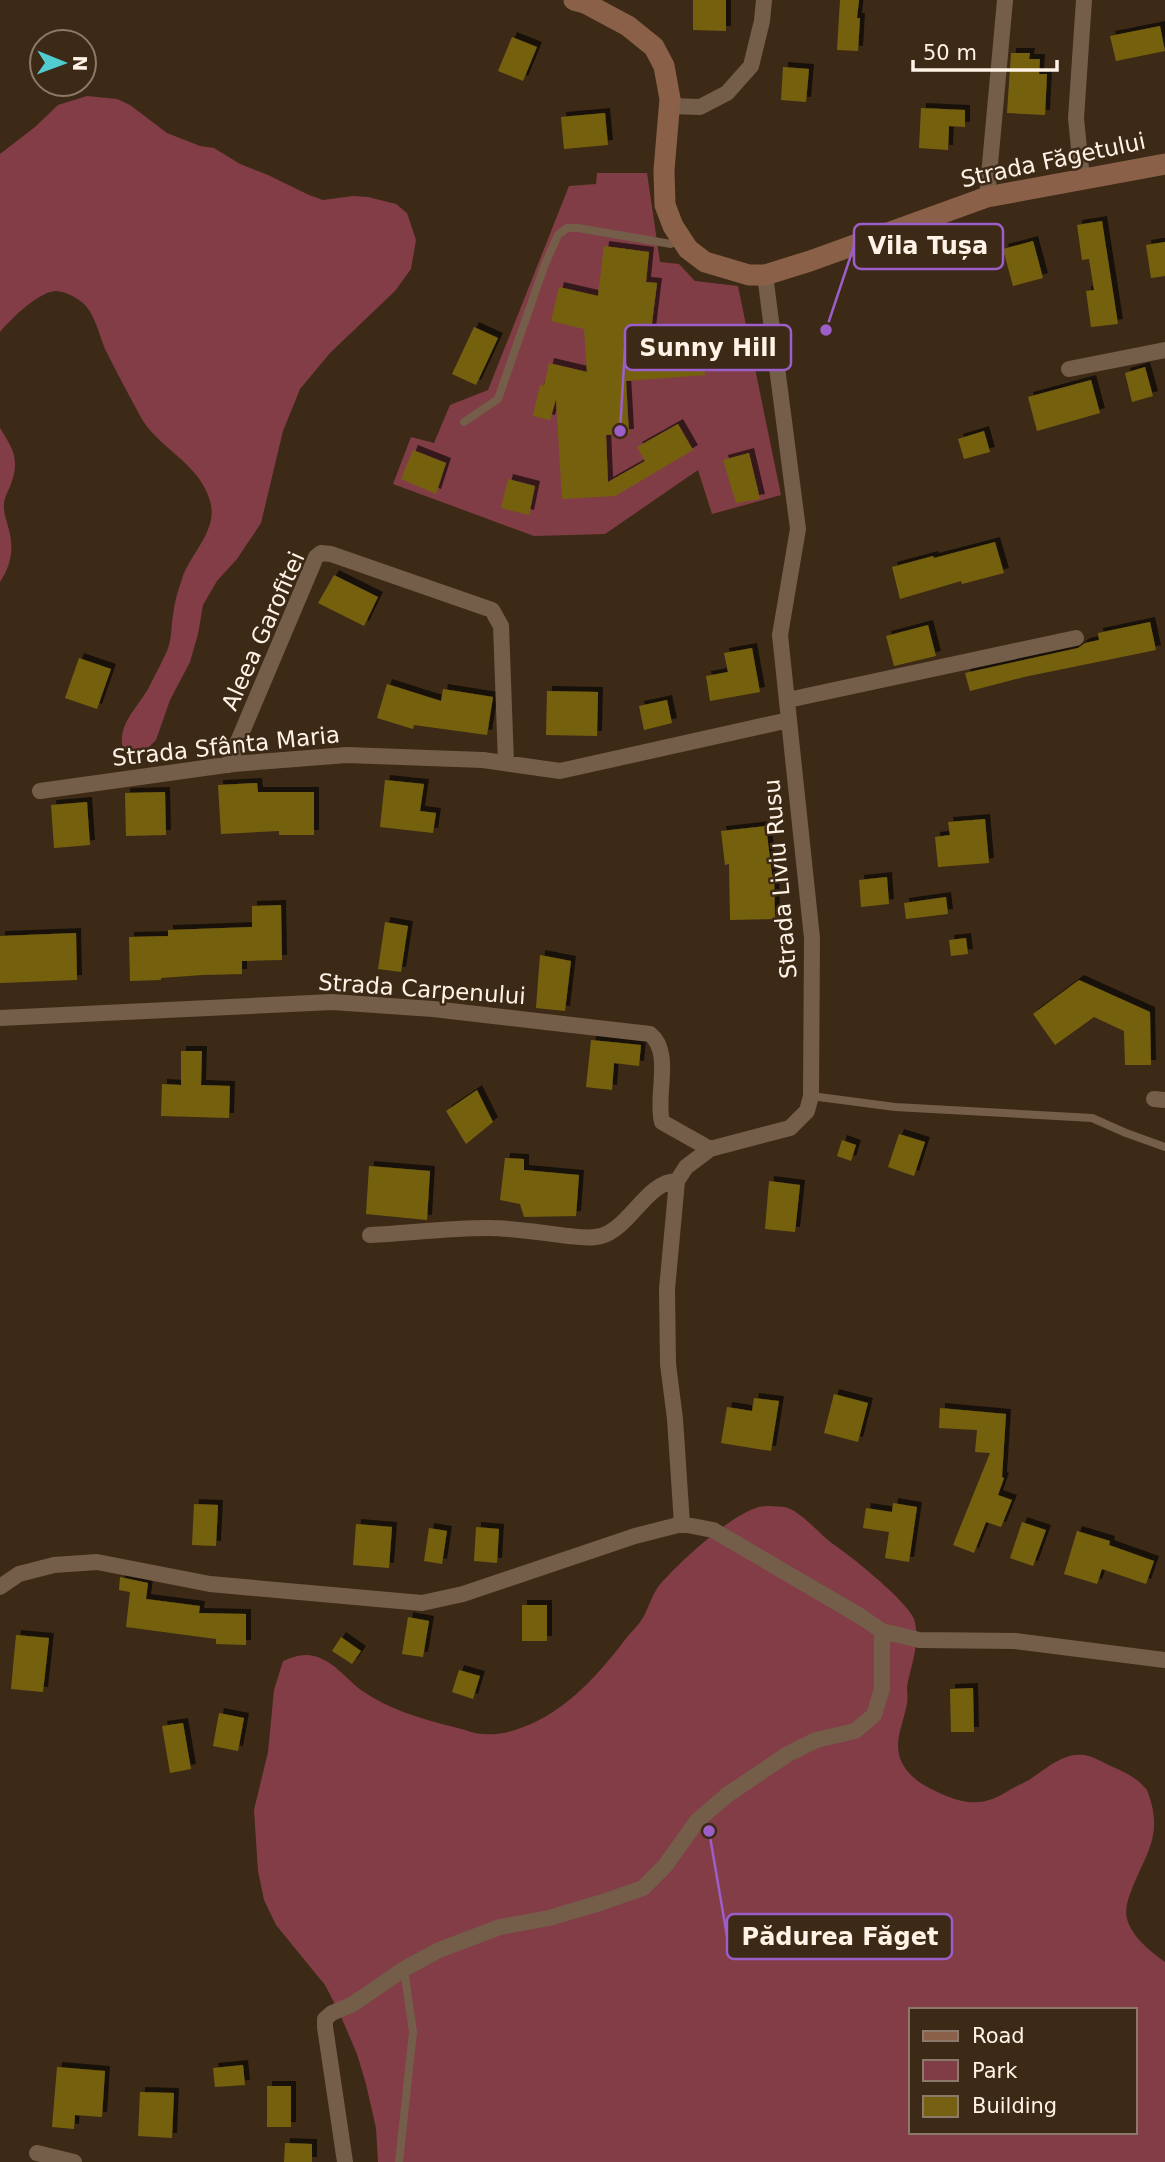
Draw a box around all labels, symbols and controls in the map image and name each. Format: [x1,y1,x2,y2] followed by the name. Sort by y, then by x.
[28,28,98,98] north arrow
[913,28,1056,72] scale bar
[923,41,977,65] text: 50 m
[69,55,91,71] text: N
[958,128,1148,192] street label: Strada Făgetului
[854,224,1003,269] callout: Vila Tușa
[868,232,988,260] text: Vila Tușa
[625,325,791,370] callout: Sunny Hill
[639,334,777,362] text: Sunny Hill
[216,548,310,714] street label: Aleea Garofitei
[111,721,341,771] street label: Strada Sfânta Maria
[758,778,802,980] street label: Strada Liviu Rusu
[317,969,527,1009] street label: Strada Carpenului
[727,1914,952,1959] callout: Pădurea Făget
[742,1923,938,1951] text: Pădurea Făget
[909,2008,1137,2134] legend
[972,2024,1025,2048] text: Road
[972,2059,1018,2083] text: Park
[972,2094,1057,2118] text: Building

